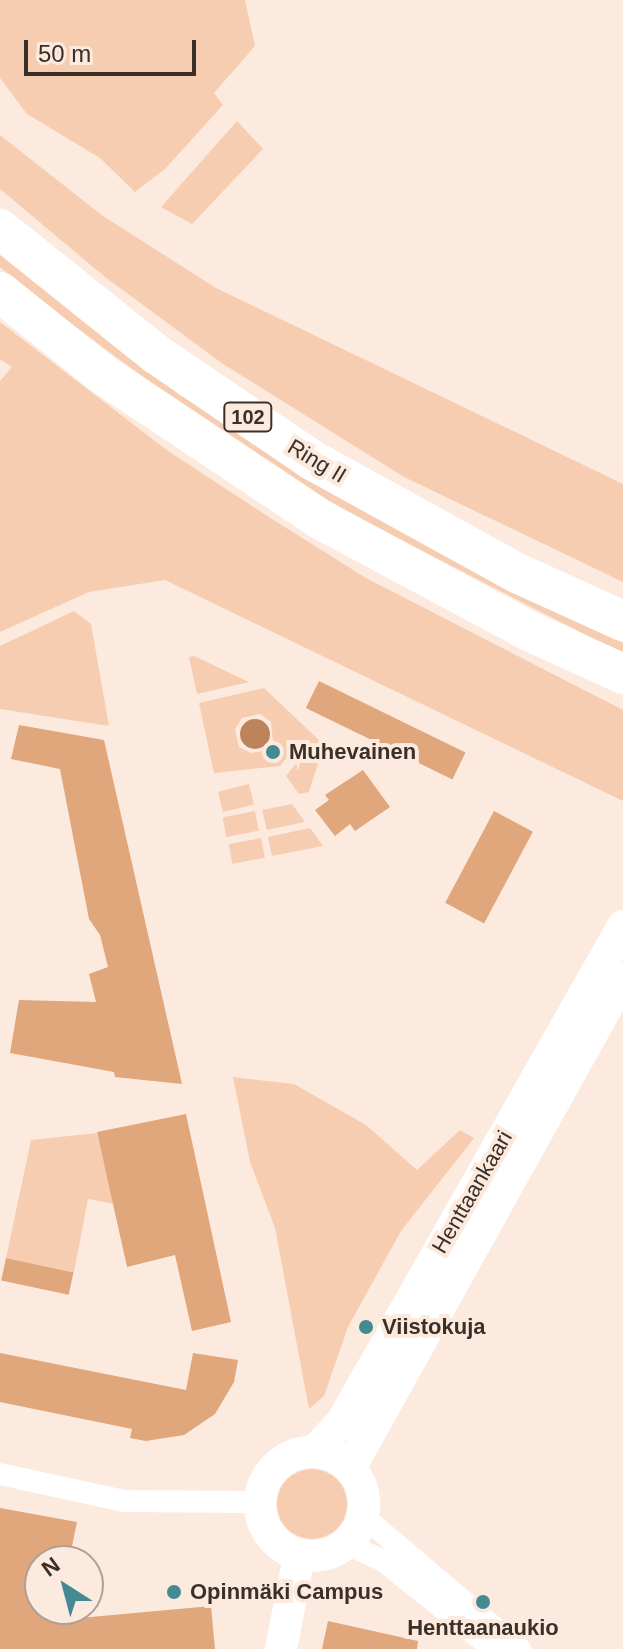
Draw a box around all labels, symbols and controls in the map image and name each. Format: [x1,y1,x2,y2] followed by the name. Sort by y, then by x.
[28,24,200,74] scale bar
[38,40,91,67] text: 50 m
[222,401,274,433] road number: 102
[283,433,351,489] street label: Ring II
[289,739,416,765] place label: Muhevainen
[264,743,282,761] marker: Muhevainen
[426,1126,518,1258] street label: Henttaankaari
[382,1314,486,1340] place label: Viistokuja
[357,1318,375,1336] marker: Viistokuja
[24,1545,104,1625] north arrow
[37,1552,65,1582] text: N
[190,1579,383,1605] place label: Opinmäki Campus
[165,1583,183,1601] marker: Opinmäki Campus
[474,1593,492,1611] marker: Henttaanaukio
[407,1615,559,1641] place label: Henttaanaukio

